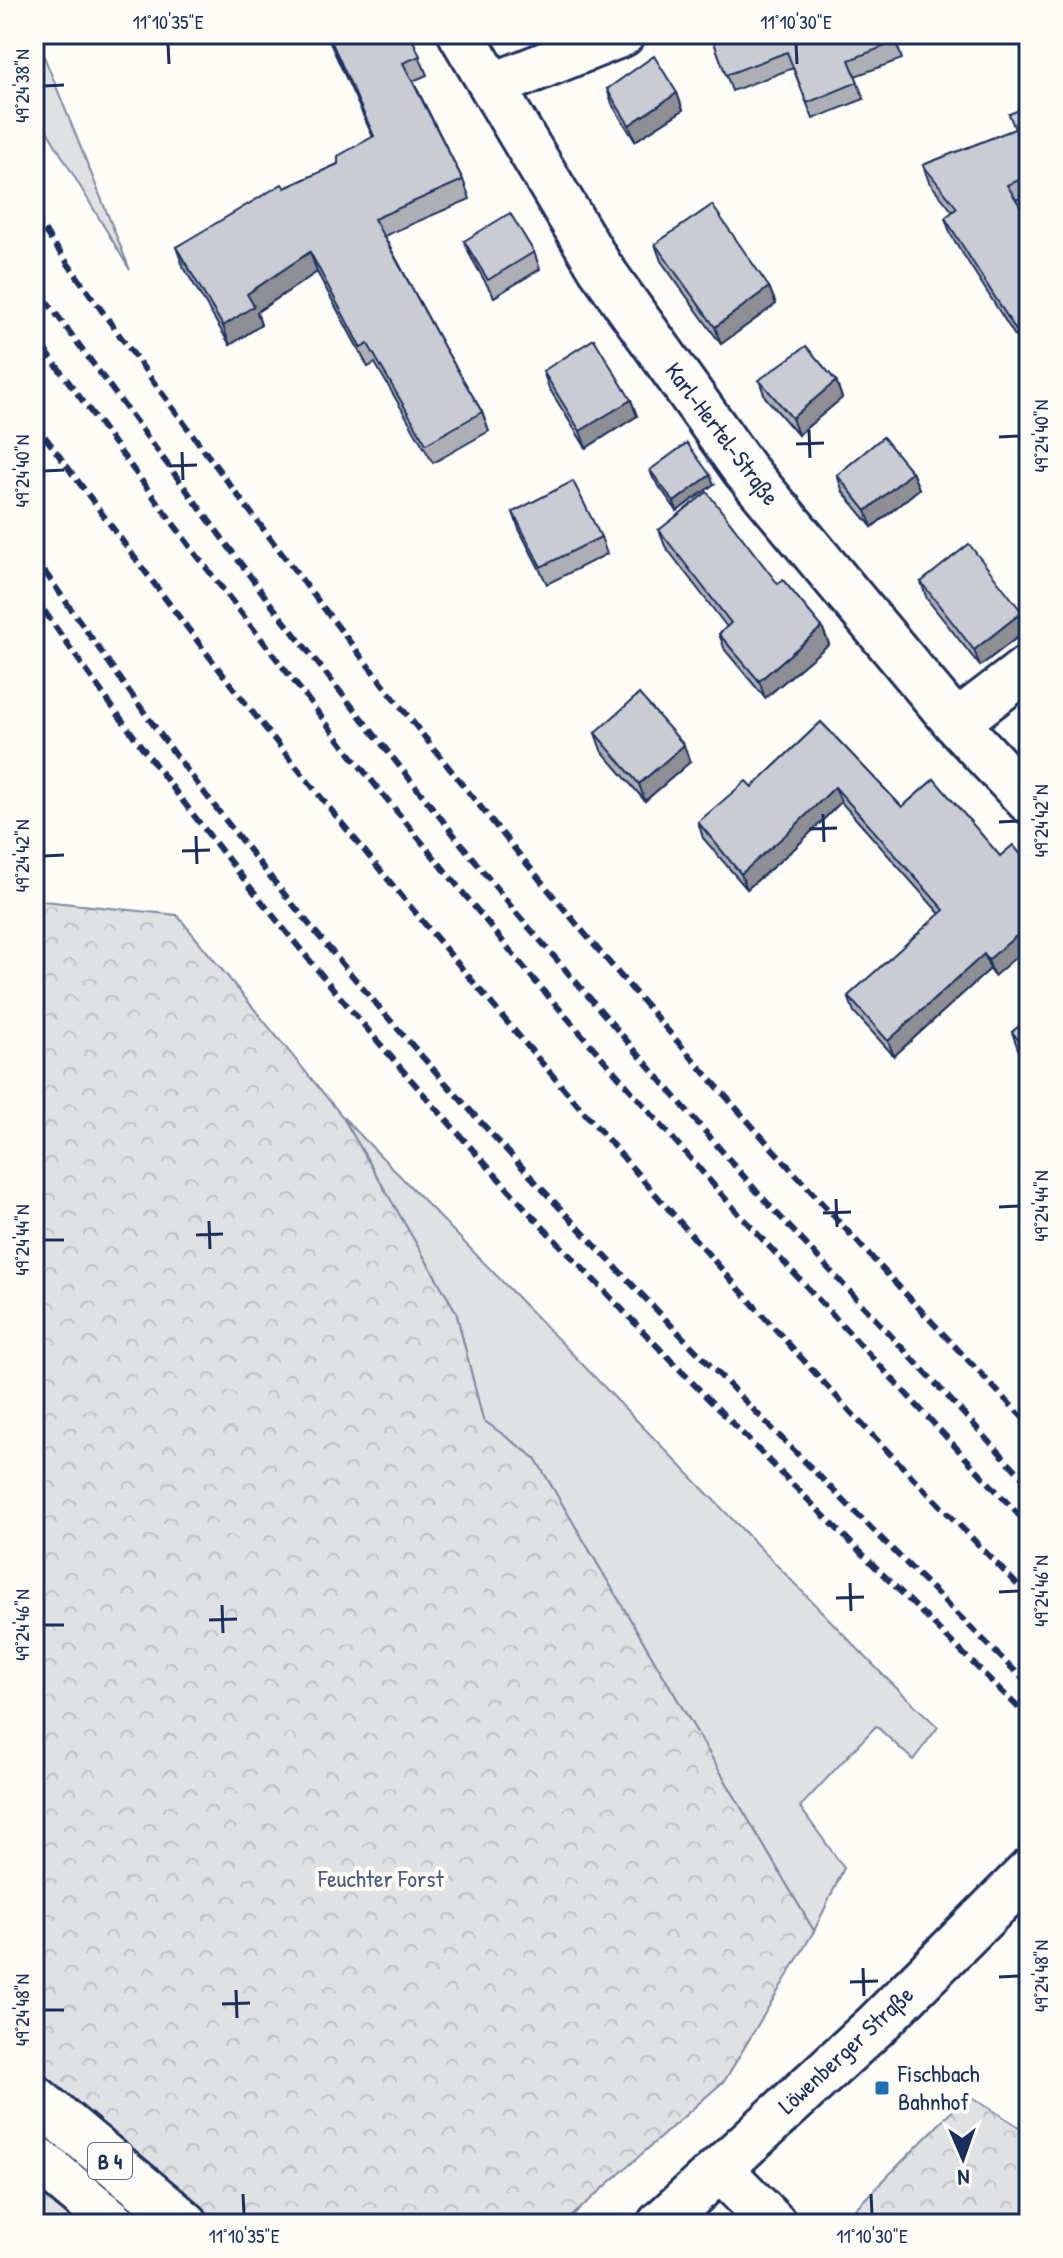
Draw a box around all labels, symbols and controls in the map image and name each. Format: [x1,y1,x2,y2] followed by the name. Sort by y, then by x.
[133,8,204,35] text: 11°10'35"E
[760,8,832,35] text: 11°10'30"E
[8,49,35,123] text: 49°24'38"N
[658,355,787,512] street label: Karl-Hertel-Straße
[1027,400,1054,472] text: 49°24'40"N
[8,435,35,507] text: 49°24'40"N
[1027,784,1054,858] text: 49°24'42"N
[8,819,35,893] text: 49°24'42"N
[1027,1170,1054,1242] text: 49°24'44"N
[8,1204,35,1276] text: 49°24'44"N
[1027,1555,1054,1627] text: 49°24'46"N
[8,1589,35,1661] text: 49°24'46"N
[317,1862,444,1894] park label: Feuchter Forst
[1027,1940,1054,2012] text: 49°24'48"N
[8,1974,35,2046] text: 49°24'48"N
[771,1978,920,2120] street label: Löwenberger Straße
[897,2057,980,2117] place label: Fischbach Bahnhof
[873,2079,891,2097] marker: Fischbach Bahnhof
[923,2118,1003,2198] north arrow
[88,2143,132,2179] road number: B 4
[957,2163,970,2193] text: N
[209,2222,280,2249] text: 11°10'35"E
[836,2222,908,2249] text: 11°10'30"E

